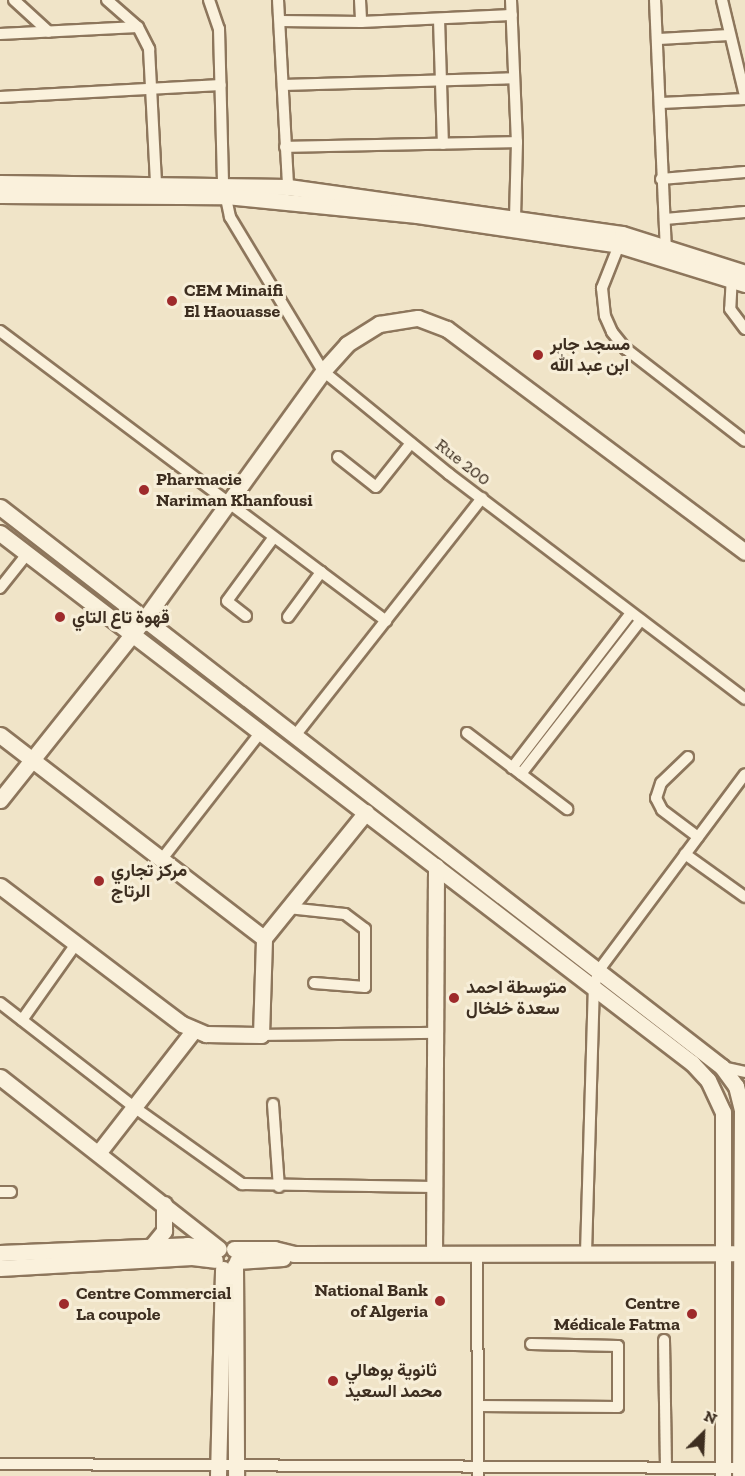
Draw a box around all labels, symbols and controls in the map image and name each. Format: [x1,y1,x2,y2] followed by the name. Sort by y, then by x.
[184,280,283,322] place label: CEM Minaifi El Haouasse
[165,294,179,308] marker: CEM Minaifi El Haouasse
[550,334,630,376] place label: مسجد جابر ابن عبد الله
[531,348,545,362] marker: مسجد جابر ابن عبد الله
[431,434,495,490] street label: Rue 200
[156,469,313,512] place label: Pharmacie Nariman Khanfousi
[137,483,151,497] marker: Pharmacie Nariman Khanfousi
[72,606,170,628] place label: قهوة تاع التاي
[53,610,67,624] marker: قهوة تاع التاي
[111,860,187,902] place label: مركز تجاري الرتاج
[92,874,106,888] marker: مركز تجاري الرتاج
[466,977,567,1020] place label: متوسطة احمد سعدة خلخال
[447,991,461,1005] marker: متوسطة احمد سعدة خلخال
[315,1280,428,1322] place label: National Bank of Algeria
[76,1283,231,1326] place label: Centre Commercial La coupole
[554,1293,680,1336] place label: Centre Médicale Fatma
[433,1294,447,1308] marker: National Bank of Algeria
[57,1297,71,1311] marker: Centre Commercial La coupole
[685,1307,699,1321] marker: Centre Médicale Fatma
[345,1360,442,1402] place label: ثانوية بوهالي محمد السعيد
[326,1374,340,1388] marker: ثانوية بوهالي محمد السعيد
[673,1404,733,1464] north arrow
[701,1406,720,1428] text: N

